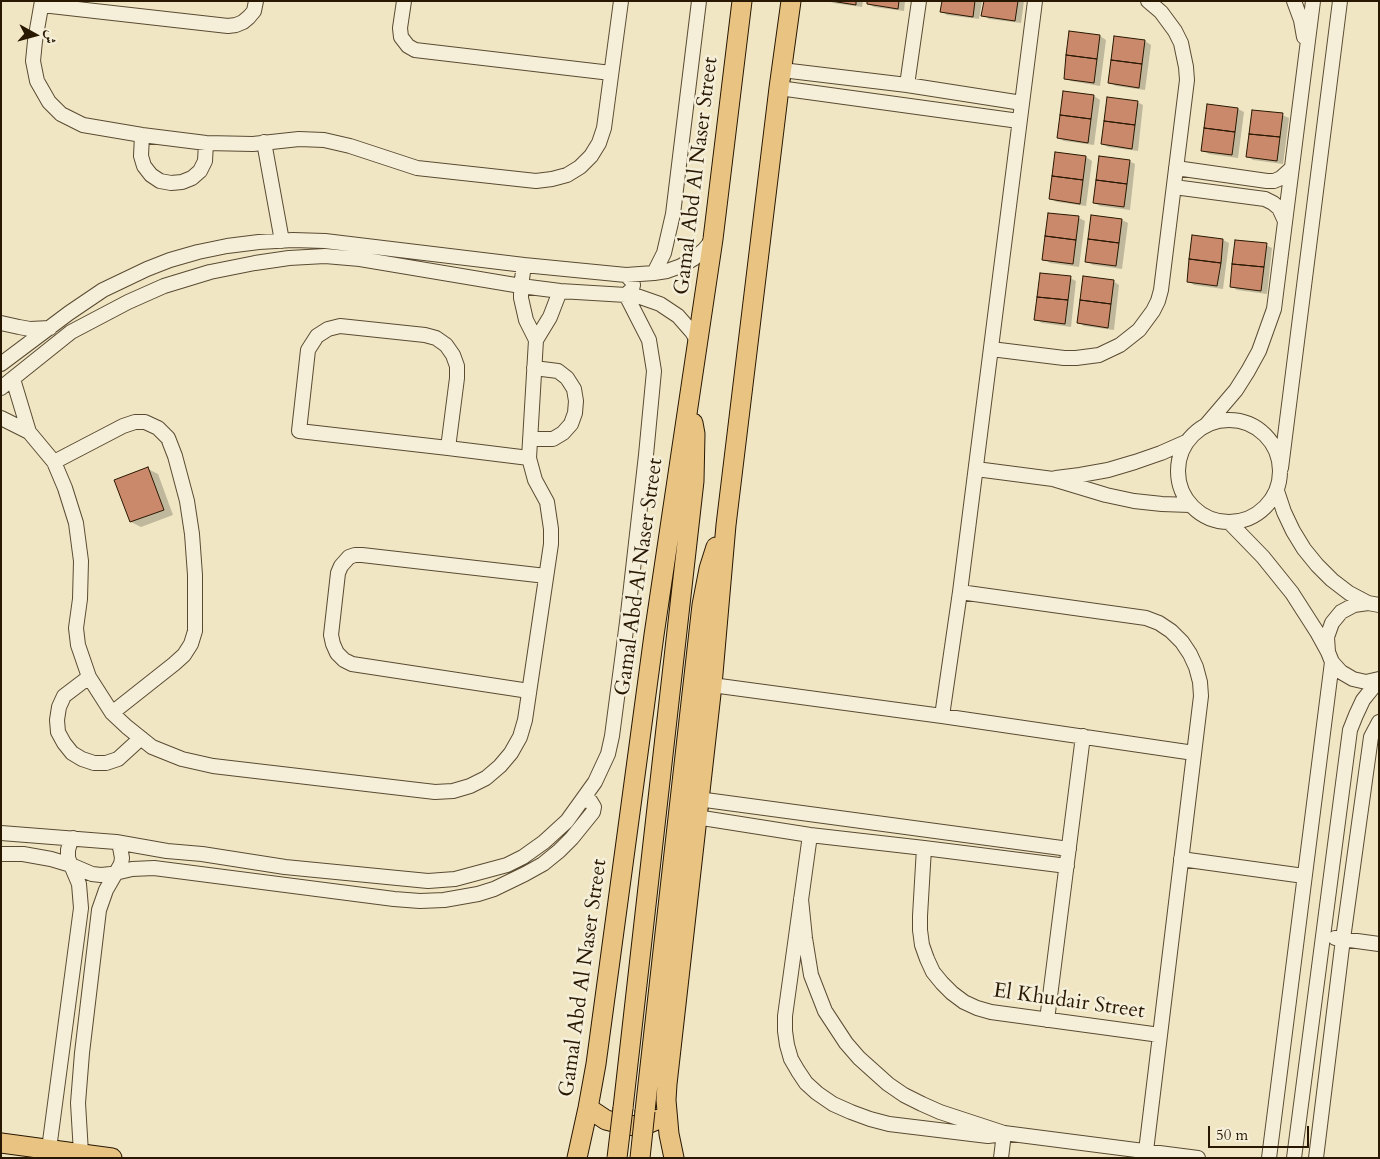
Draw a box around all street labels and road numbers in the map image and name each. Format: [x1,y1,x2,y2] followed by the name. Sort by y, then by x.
[670,55,724,297] street label: Gamal Abd Al Naser Street
[611,456,669,698] street label: Gamal Abd Al Naser Street
[555,857,613,1099] street label: Gamal Abd Al Naser Street
[992,979,1146,1025] street label: El Khudair Street

